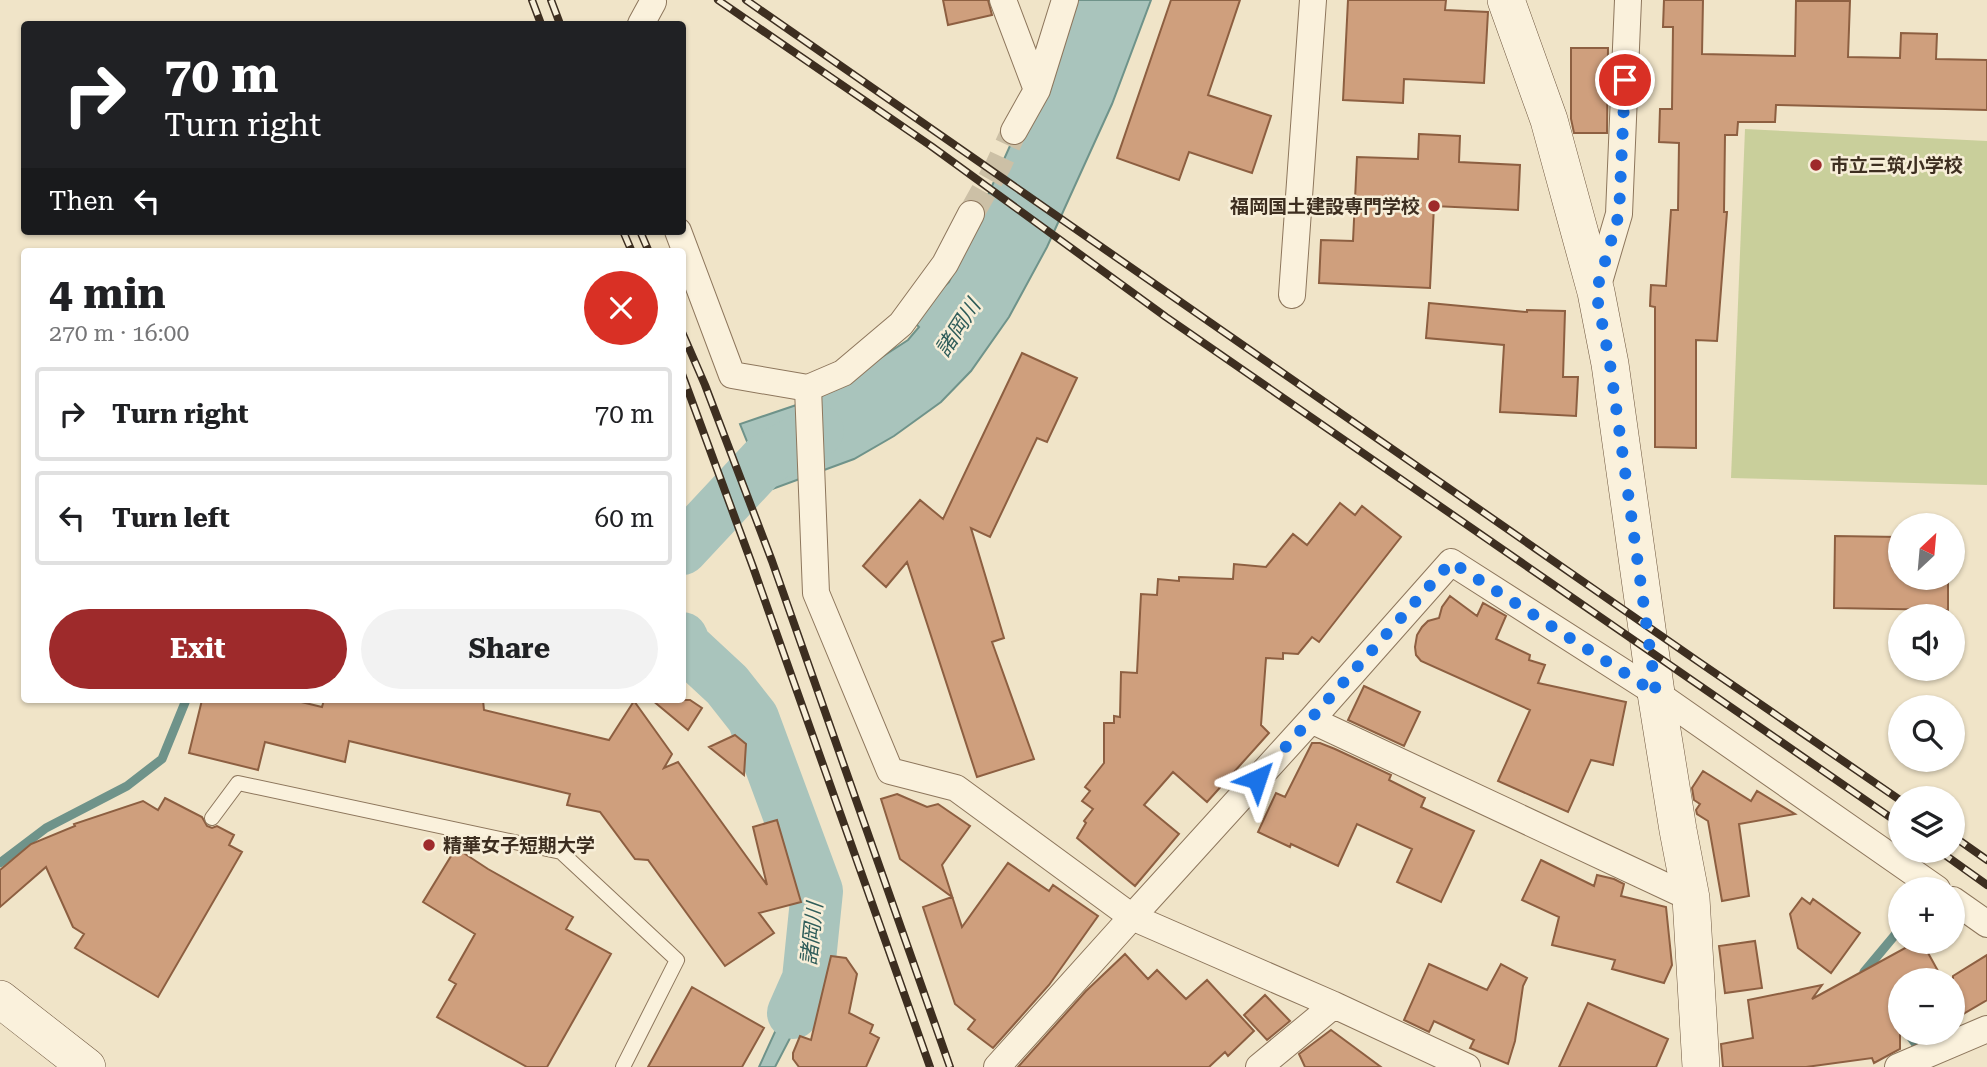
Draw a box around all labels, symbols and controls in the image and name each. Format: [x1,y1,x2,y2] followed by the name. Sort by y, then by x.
[164,47,279,104] text: 70 m
[49,49,140,140] icon: right
[1595,50,1655,110] pin
[1606,61,1644,99] icon: arrive
[164,106,321,144] text: Turn right
[1830,154,1963,177] place label: 市立三筑小学校
[1808,157,1824,173] marker: 市立三筑小学校
[128,182,166,220] icon: left
[49,186,114,216] text: Then
[1230,195,1420,218] place label: 福岡国土建設専門学校
[1426,198,1442,214] marker: 福岡国土建設専門学校
[49,269,166,318] text: 4 min
[584,271,658,345] button: close
[931,293,986,361] water label: 諸岡川
[49,320,189,347] text: 270 m · 16:00
[53,395,91,433] icon: right
[112,399,248,429] text: Turn right
[595,399,654,429] text: 70 m
[53,499,91,537] icon: left
[112,503,230,533] text: Turn left
[595,503,654,533] text: 60 m
[1888,513,1965,590] north arrow
[1888,513,1965,1045] map controls
[1888,604,1965,681] button: sound
[49,609,347,689] button: Exit
[361,609,658,689] button: Share
[1888,695,1965,772] button: search
[1220,742,1294,816] position arrow
[1888,786,1965,863] button: layers
[443,834,595,857] place label: 精華女子短期大学
[421,837,437,853] marker: 精華女子短期大学
[1888,877,1965,954] button: +
[797,899,827,967] water label: 諸岡川
[1888,968,1965,1045] button: −

